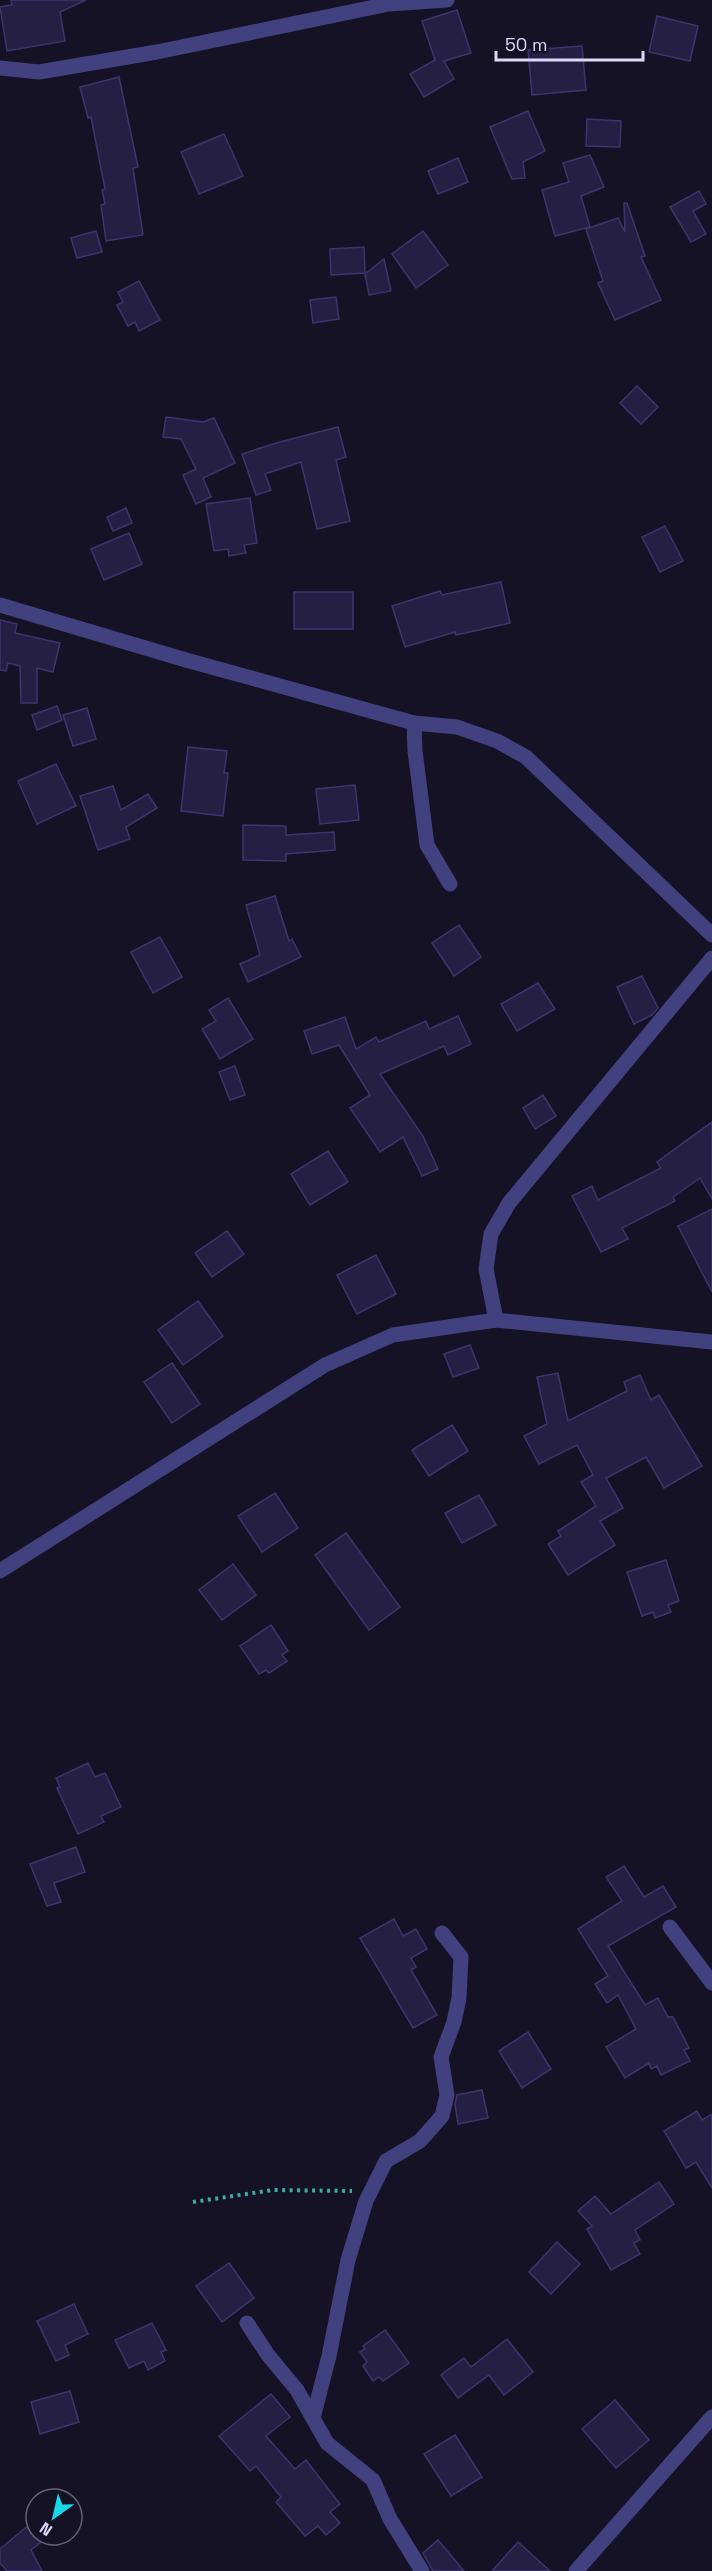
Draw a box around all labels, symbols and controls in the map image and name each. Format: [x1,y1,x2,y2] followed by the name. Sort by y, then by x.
[496,24,643,62] scale bar
[505,33,547,56] text: 50 m
[24,2487,84,2547] north arrow
[36,2517,56,2541] text: N

